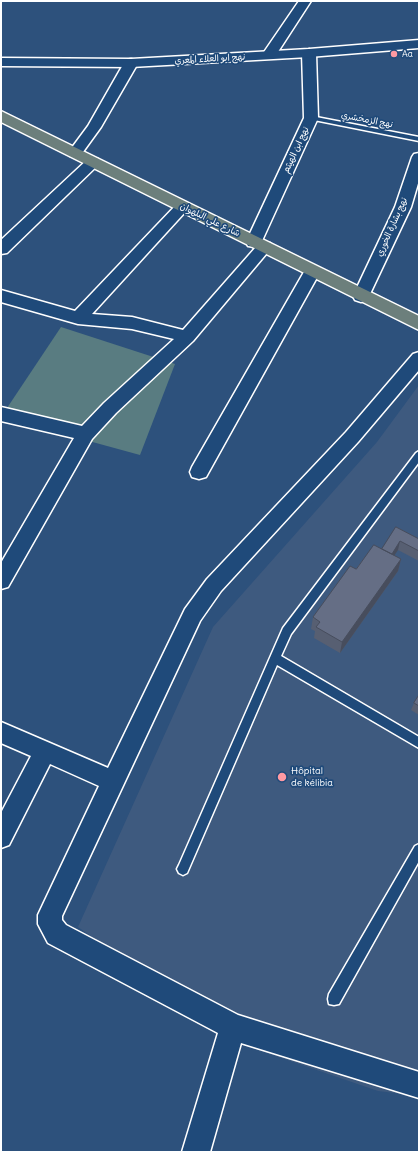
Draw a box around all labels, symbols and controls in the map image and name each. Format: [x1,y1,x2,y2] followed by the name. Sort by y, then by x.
[389,49,399,59] marker: Aa
[402,49,413,59] place label: Aa
[174,52,246,66] street label: نهج ابو العلاء المعري
[340,110,394,130] street label: نهج الزمخشري
[281,125,311,175] street label: نهج ابن الهيثم
[374,196,410,258] street label: نهج بشارة الخوري
[178,201,242,239] street label: شارع علي البلهوان
[291,765,333,788] place label: Hôpital de kélibia
[276,771,288,783] marker: Hôpital de kélibia

